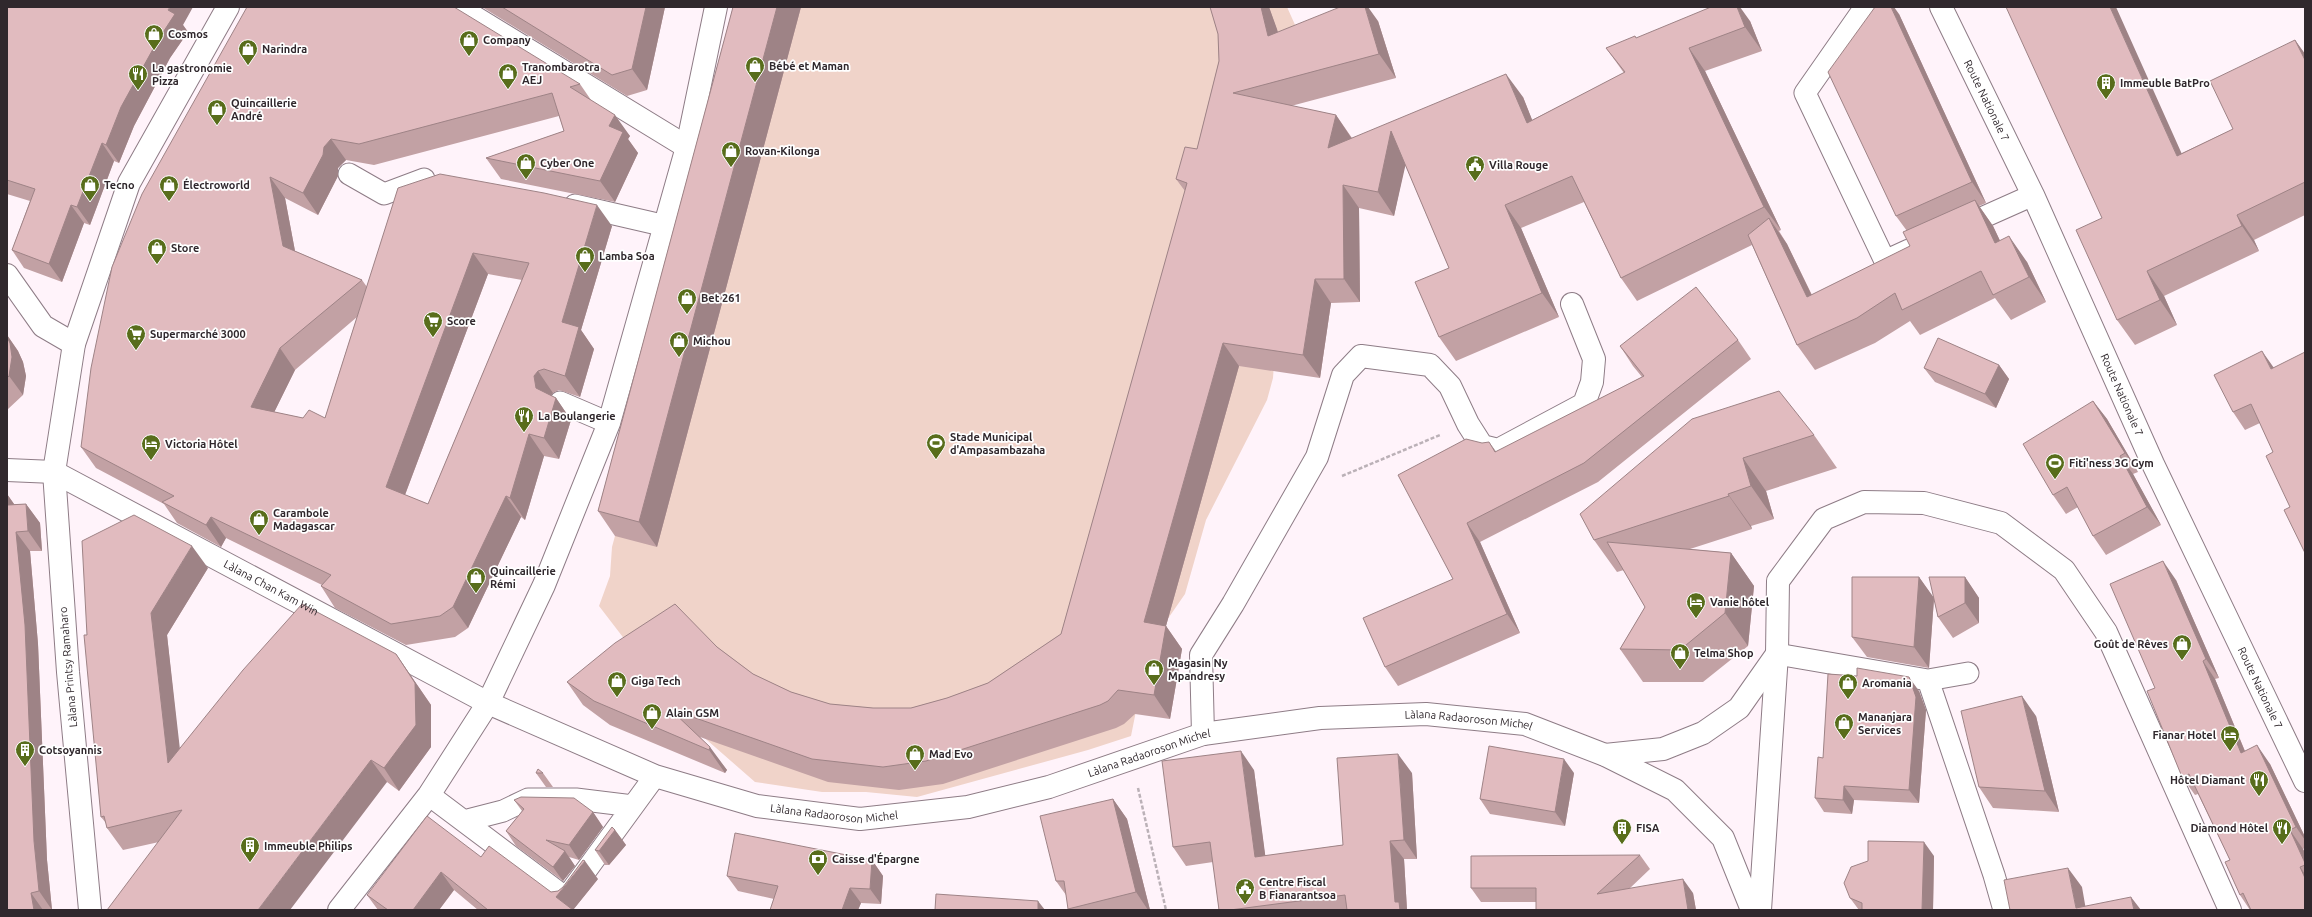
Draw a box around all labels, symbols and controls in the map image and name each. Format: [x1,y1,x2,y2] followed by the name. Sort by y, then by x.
[143,23,165,51] shop icon: Cosmos
[168,28,208,40] place label: Cosmos
[458,29,480,57] shop icon: Company
[483,34,531,46] place label: Company
[237,38,259,66] shop icon: Narindra
[262,43,307,55] place label: Narindra
[744,55,766,83] shop icon: Bébé et Maman
[1962,58,2012,143] street label: Route Nationale 7
[769,60,850,72] place label: Bébé et Maman
[522,61,600,86] place label: Tranombarotra AEJ
[152,62,232,87] place label: La gastronomie Pizza
[497,62,519,90] shop icon: Tranombarotra AEJ
[127,63,149,91] restaurant icon: La gastronomie Pizza
[2095,72,2117,100] building icon: Immeuble BatPro
[2120,77,2210,89] place label: Immeuble BatPro
[231,97,297,122] place label: Quincaillerie André
[206,98,228,126] shop icon: Quincaillerie André
[720,140,742,168] shop icon: Rovan-Kilonga
[745,145,820,157] place label: Rovan-Kilonga
[515,152,537,180] shop icon: Cyber One
[1464,154,1486,182] public building icon: Villa Rouge
[540,157,594,169] place label: Cyber One
[1489,159,1548,171] place label: Villa Rouge
[79,174,101,202] shop icon: Tecno
[158,174,180,202] shop icon: Électroworld
[183,178,250,191] place label: Électroworld
[104,179,135,191] place label: Tecno
[146,237,168,265] shop icon: Store
[171,242,199,254] place label: Store
[574,245,596,273] shop icon: Lamba Soa
[599,250,655,262] place label: Lamba Soa
[676,287,698,315] shop icon: Bet 261
[701,292,741,304] place label: Bet 261
[422,310,444,338] supermarket icon: Score
[447,315,476,327] place label: Score
[125,323,147,351] supermarket icon: Supermarché 3000
[150,328,246,340] place label: Supermarché 3000
[668,330,690,358] shop icon: Michou
[693,335,731,347] place label: Michou
[2098,352,2146,438] street label: Route Nationale 7
[513,405,535,433] restaurant icon: La Boulangerie
[538,410,616,422] place label: La Boulangerie
[950,431,1045,456] place label: Stade Municipal d'Ampasambazaha
[925,432,947,460] sports icon: Stade Municipal d'Ampasambazaha
[140,433,162,461] hotel icon: Victoria Hôtel
[165,438,238,450] place label: Victoria Hôtel
[2044,452,2066,480] sports icon: Fiti'ness 3G Gym
[2069,457,2154,469] place label: Fiti'ness 3G Gym
[273,507,335,532] place label: Carambole Madagascar
[248,508,270,536] shop icon: Carambole Madagascar
[222,557,321,618] street label: Làlana Chan Kam Win
[490,565,556,590] place label: Quincaillerie Rémi
[465,566,487,594] shop icon: Quincaillerie Rémi
[1685,591,1707,619] hotel icon: Vanie hôtel
[1710,596,1770,608] place label: Vanie hôtel
[57,606,79,728] street label: Làlana Printsy Ramaharo
[2171,633,2193,661] shop icon: Goût de Rêves
[2094,638,2168,650] place label: Goût de Rêves
[1669,642,1691,670] shop icon: Telma Shop
[2236,645,2285,731] street label: Route Nationale 7
[1694,647,1754,659] place label: Telma Shop
[1168,657,1228,682] place label: Magasin Ny Mpandresy
[1143,658,1165,686] shop icon: Magasin Ny Mpandresy
[606,670,628,698] shop icon: Giga Tech
[1837,672,1859,700] shop icon: Aromania
[631,675,681,687] place label: Giga Tech
[1862,677,1912,689] place label: Aromania
[641,702,663,730] shop icon: Alain GSM
[666,707,719,719] place label: Alain GSM
[1404,708,1534,732] street label: Làlana Radaoroson Michel
[1858,711,1912,736] place label: Mananjara Services
[1833,712,1855,740] shop icon: Mananjara Services
[2219,724,2241,752] hotel icon: Fianar Hotel
[1086,727,1211,779] street label: Làlana Radaoroson Michel
[2152,729,2217,741] place label: Fianar Hotel
[14,739,36,767] building icon: Cotsoyannis
[904,743,926,771] shop icon: Mad Evo
[39,744,102,756] place label: Cotsoyannis
[929,748,973,760] place label: Mad Evo
[2248,769,2270,797] restaurant icon: Hôtel Diamant
[2170,774,2245,786] place label: Hôtel Diamant
[770,802,899,825] street label: Làlana Radaoroson Michel
[1611,817,1633,845] building icon: FISA
[2271,817,2293,845] restaurant icon: Diamond Hôtel
[1636,822,1660,834] place label: FISA
[2190,822,2269,834] place label: Diamond Hôtel
[239,835,261,863] building icon: Immeuble Philips
[264,840,353,852] place label: Immeuble Philips
[807,848,829,876] bank icon: Caisse d'Épargne
[832,852,920,865] place label: Caisse d'Épargne
[1259,876,1336,901] place label: Centre Fiscal B Fianarantsoa
[1234,877,1256,905] public building icon: Centre Fiscal B Fianarantsoa

